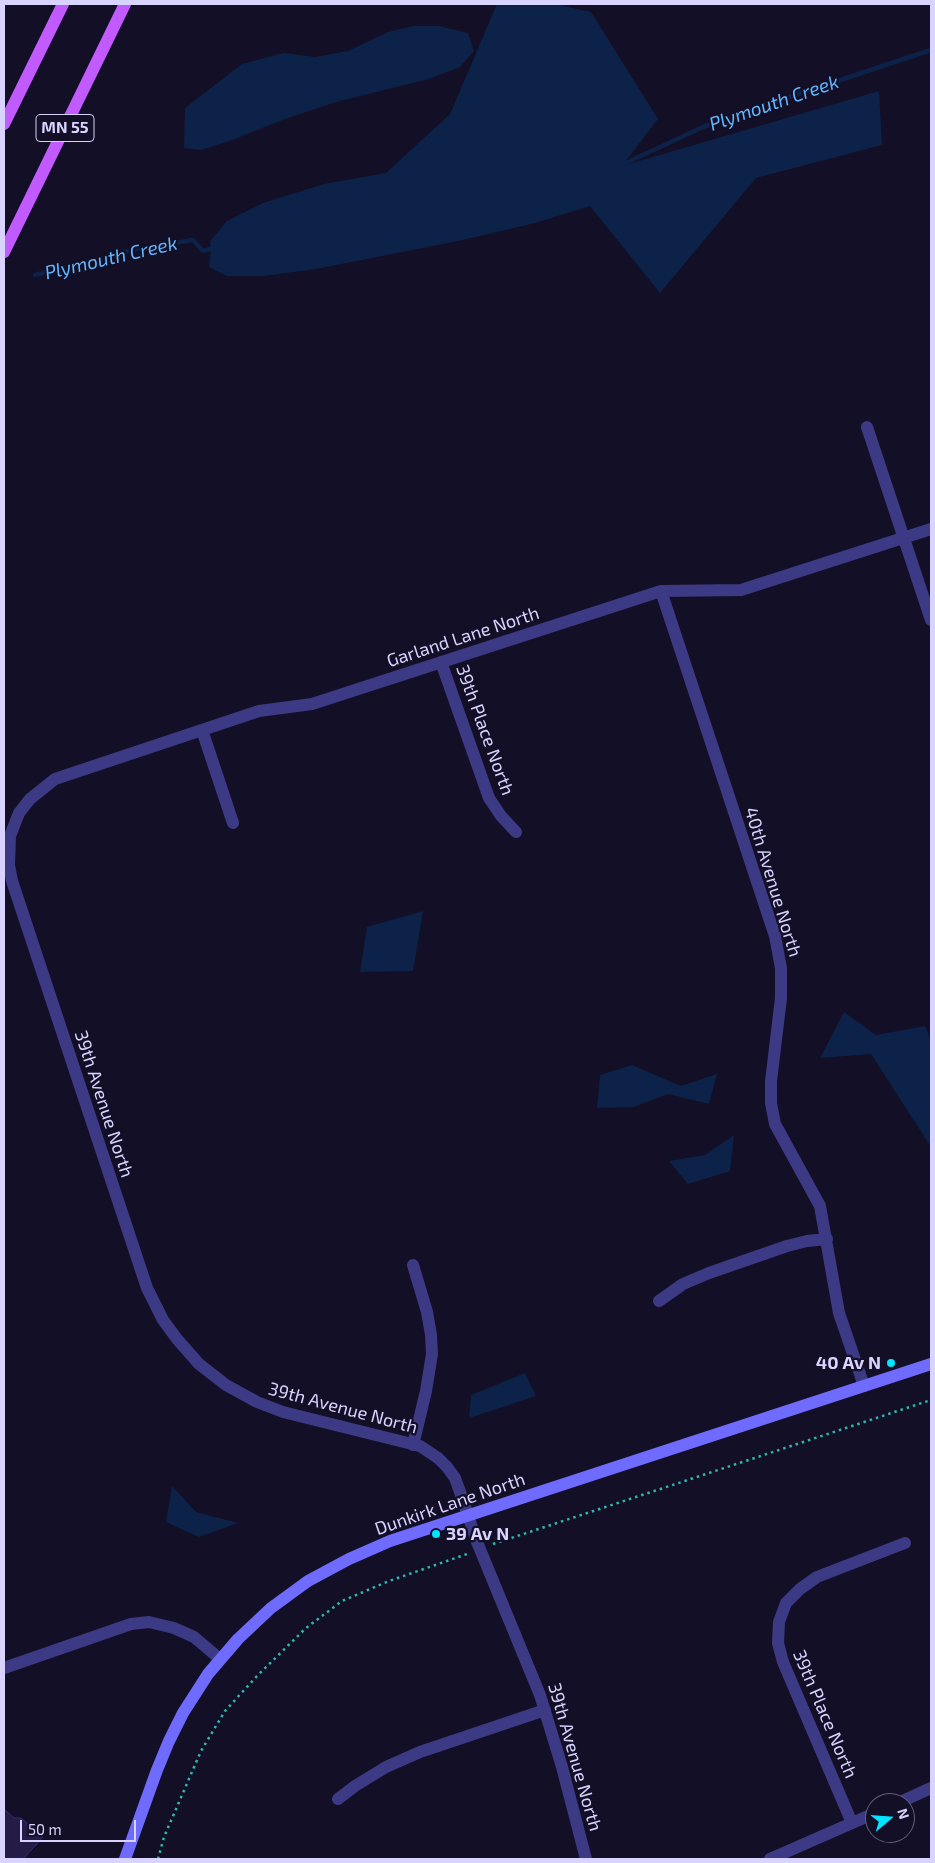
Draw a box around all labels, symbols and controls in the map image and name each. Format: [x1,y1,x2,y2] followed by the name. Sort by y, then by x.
[706,70,842,136] water label: Plymouth Creek
[36,115,94,142] road number: MN 55
[42,232,180,284] water label: Plymouth Creek
[384,602,542,672] street label: Garland Lane North
[451,662,519,798] street label: 39th Place North
[740,805,806,959] street label: 40th Avenue North
[70,1028,138,1180] street label: 39th Avenue North
[816,1352,881,1374] place label: 40 Av N
[885,1357,897,1369] marker: 40 Av N
[266,1378,420,1438] street label: 39th Avenue North
[372,1468,528,1540] street label: Dunkirk Lane North
[446,1523,509,1545] place label: 39 Av N
[430,1528,442,1540] marker: 39 Av N
[788,1647,862,1781] street label: 39th Place North
[543,1680,607,1834] street label: 39th Avenue North
[865,1793,915,1843] north arrow
[894,1806,913,1821] text: N
[22,1810,139,1842] scale bar
[28,1820,62,1838] text: 50 m

